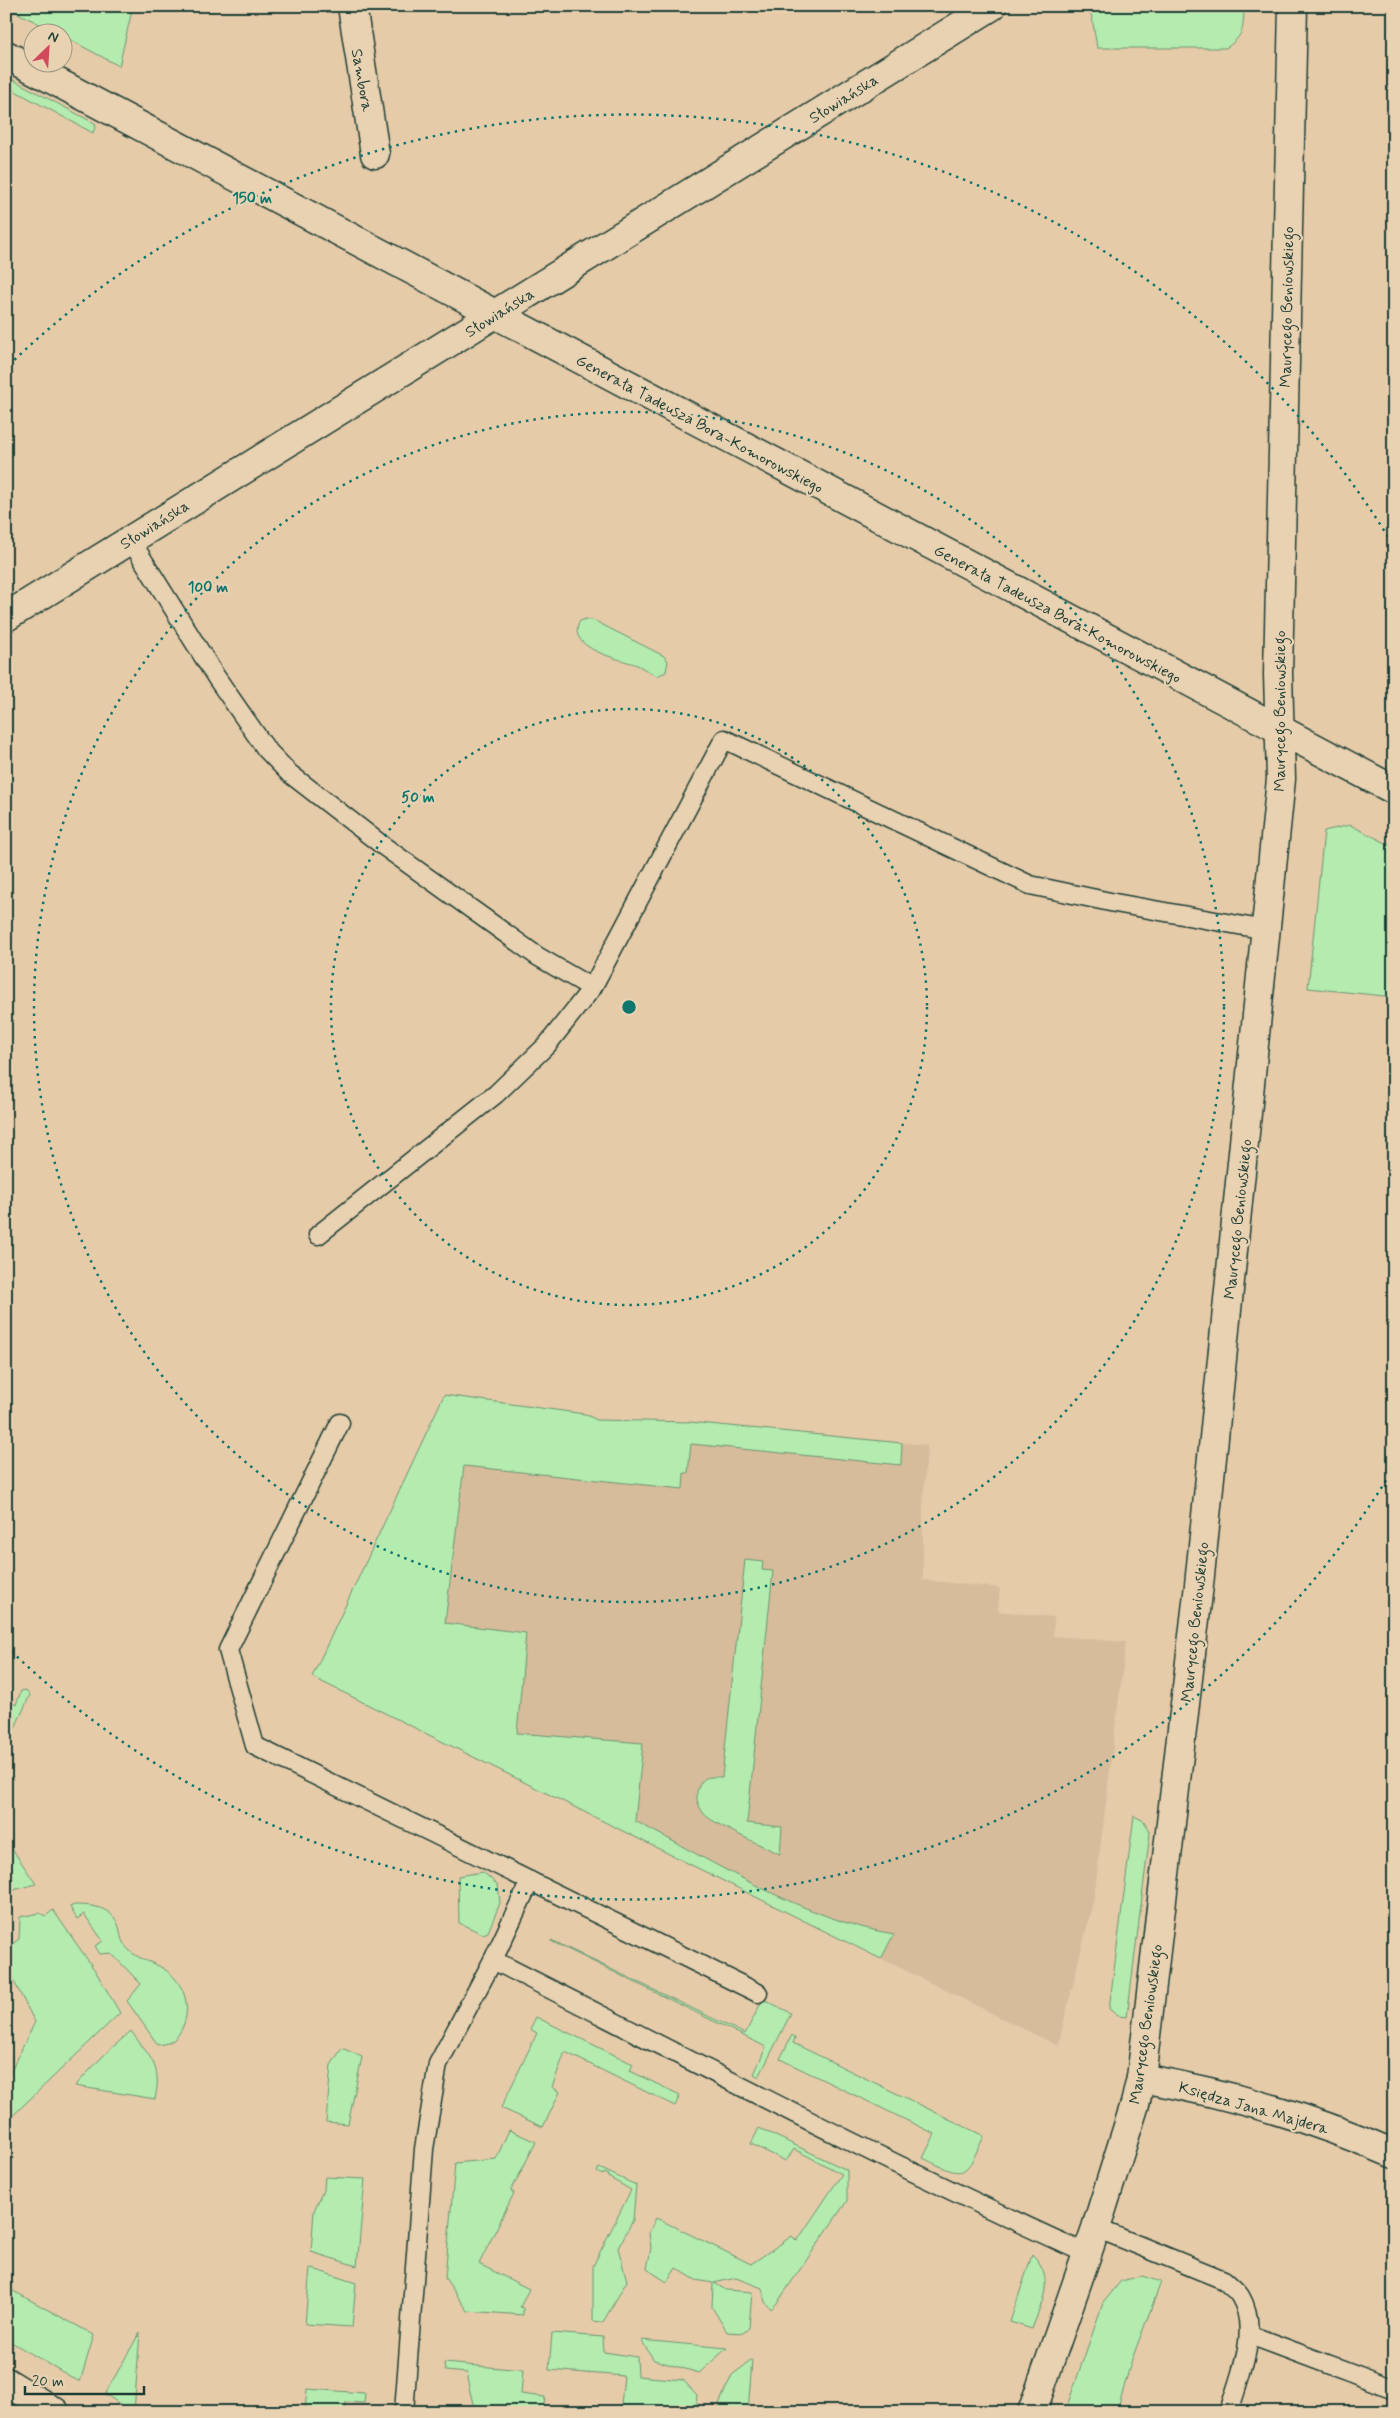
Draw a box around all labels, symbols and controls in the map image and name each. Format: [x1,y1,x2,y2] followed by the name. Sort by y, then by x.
[22,22,72,72] north arrow
[45,27,61,47] text: N
[346,47,377,114] street label: Sambora
[805,70,882,129] street label: Słowiańska
[232,189,272,209] text: 150 m
[1276,226,1300,388] street label: Maurycego Beniowskiego
[461,284,538,343] street label: Słowiańska
[572,350,827,499] street label: Generała Tadeusza Bora-Komorowskiego
[116,496,193,555] street label: Słowiańska
[930,540,1185,689] street label: Generała Tadeusza Bora-Komorowskiego
[188,578,228,598] text: 100 m
[1270,630,1292,792] street label: Maurycego Beniowskiego
[401,788,435,808] text: 50 m
[620,998,638,1016] centre of rings
[1220,1138,1258,1301] street label: Maurycego Beniowskiego
[1177,1541,1215,1704] street label: Maurycego Beniowskiego
[1125,1943,1169,2106] street label: Maurycego Beniowskiego
[1176,2077,1331,2140] street label: Księdza Jana Majdera
[25,2363,144,2395] scale bar
[32,2372,64,2392] text: 20 m

